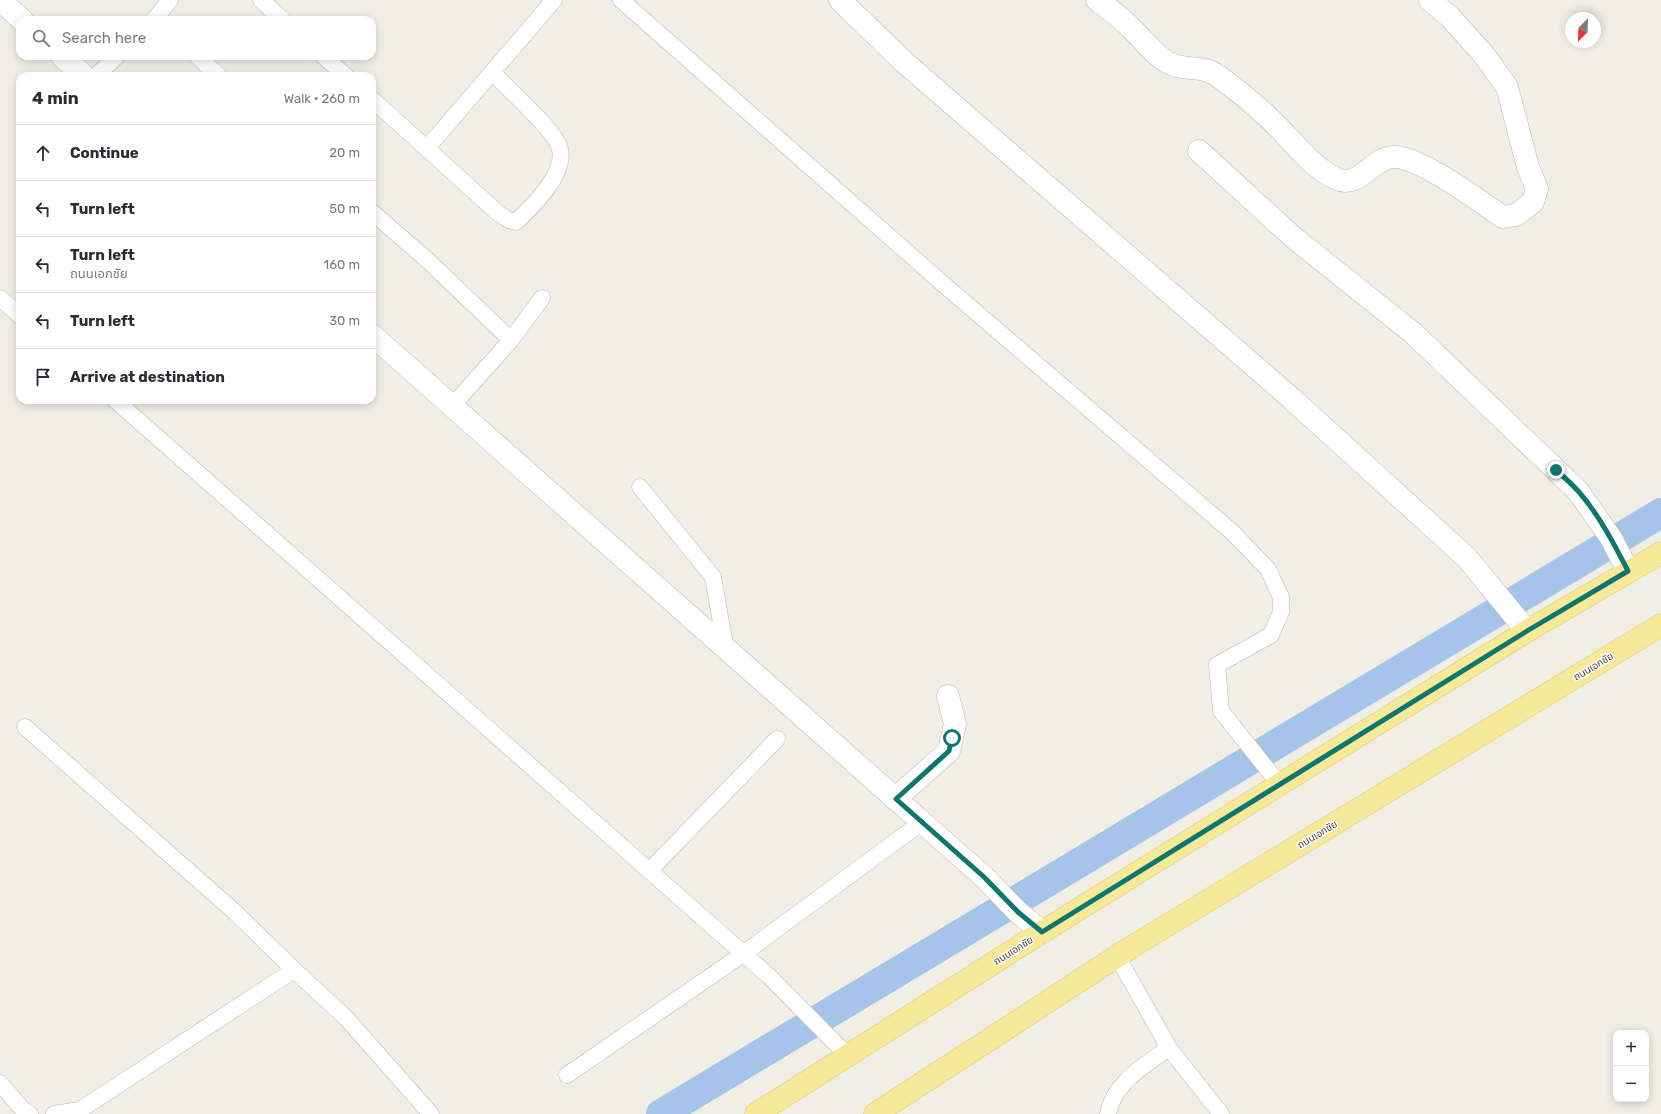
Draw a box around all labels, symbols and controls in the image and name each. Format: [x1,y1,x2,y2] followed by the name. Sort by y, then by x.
[1565,12,1601,48] north arrow
[16,16,376,60] search box
[30,27,52,49] icon: search
[62,29,146,47] text: Search here
[32,88,79,108] text: 4 min
[284,91,360,106] text: Walk · 260 m
[32,142,54,164] icon: ahead
[70,144,139,162] text: Continue
[329,145,360,160] text: 20 m
[32,198,54,220] icon: left
[70,200,135,218] text: Turn left
[329,201,360,216] text: 50 m
[70,246,135,264] text: Turn left
[32,254,54,276] icon: left
[324,257,360,272] text: 160 m
[70,266,128,281] text: ถนนเอกชัย
[32,310,54,332] icon: left
[70,312,135,330] text: Turn left
[329,313,360,328] text: 30 m
[32,366,54,388] icon: arrive
[70,368,225,386] text: Arrive at destination
[1547,461,1565,479] route end
[1571,650,1616,683] street label: ถนนเอกชัย
[943,729,961,747] route start
[1295,818,1340,851] street label: ถนนเอกชัย
[992,934,1036,968] street label: ถนนเอกชัย
[1613,1030,1649,1102] map controls
[1613,1030,1649,1066] button: +
[1613,1066,1649,1102] button: −

